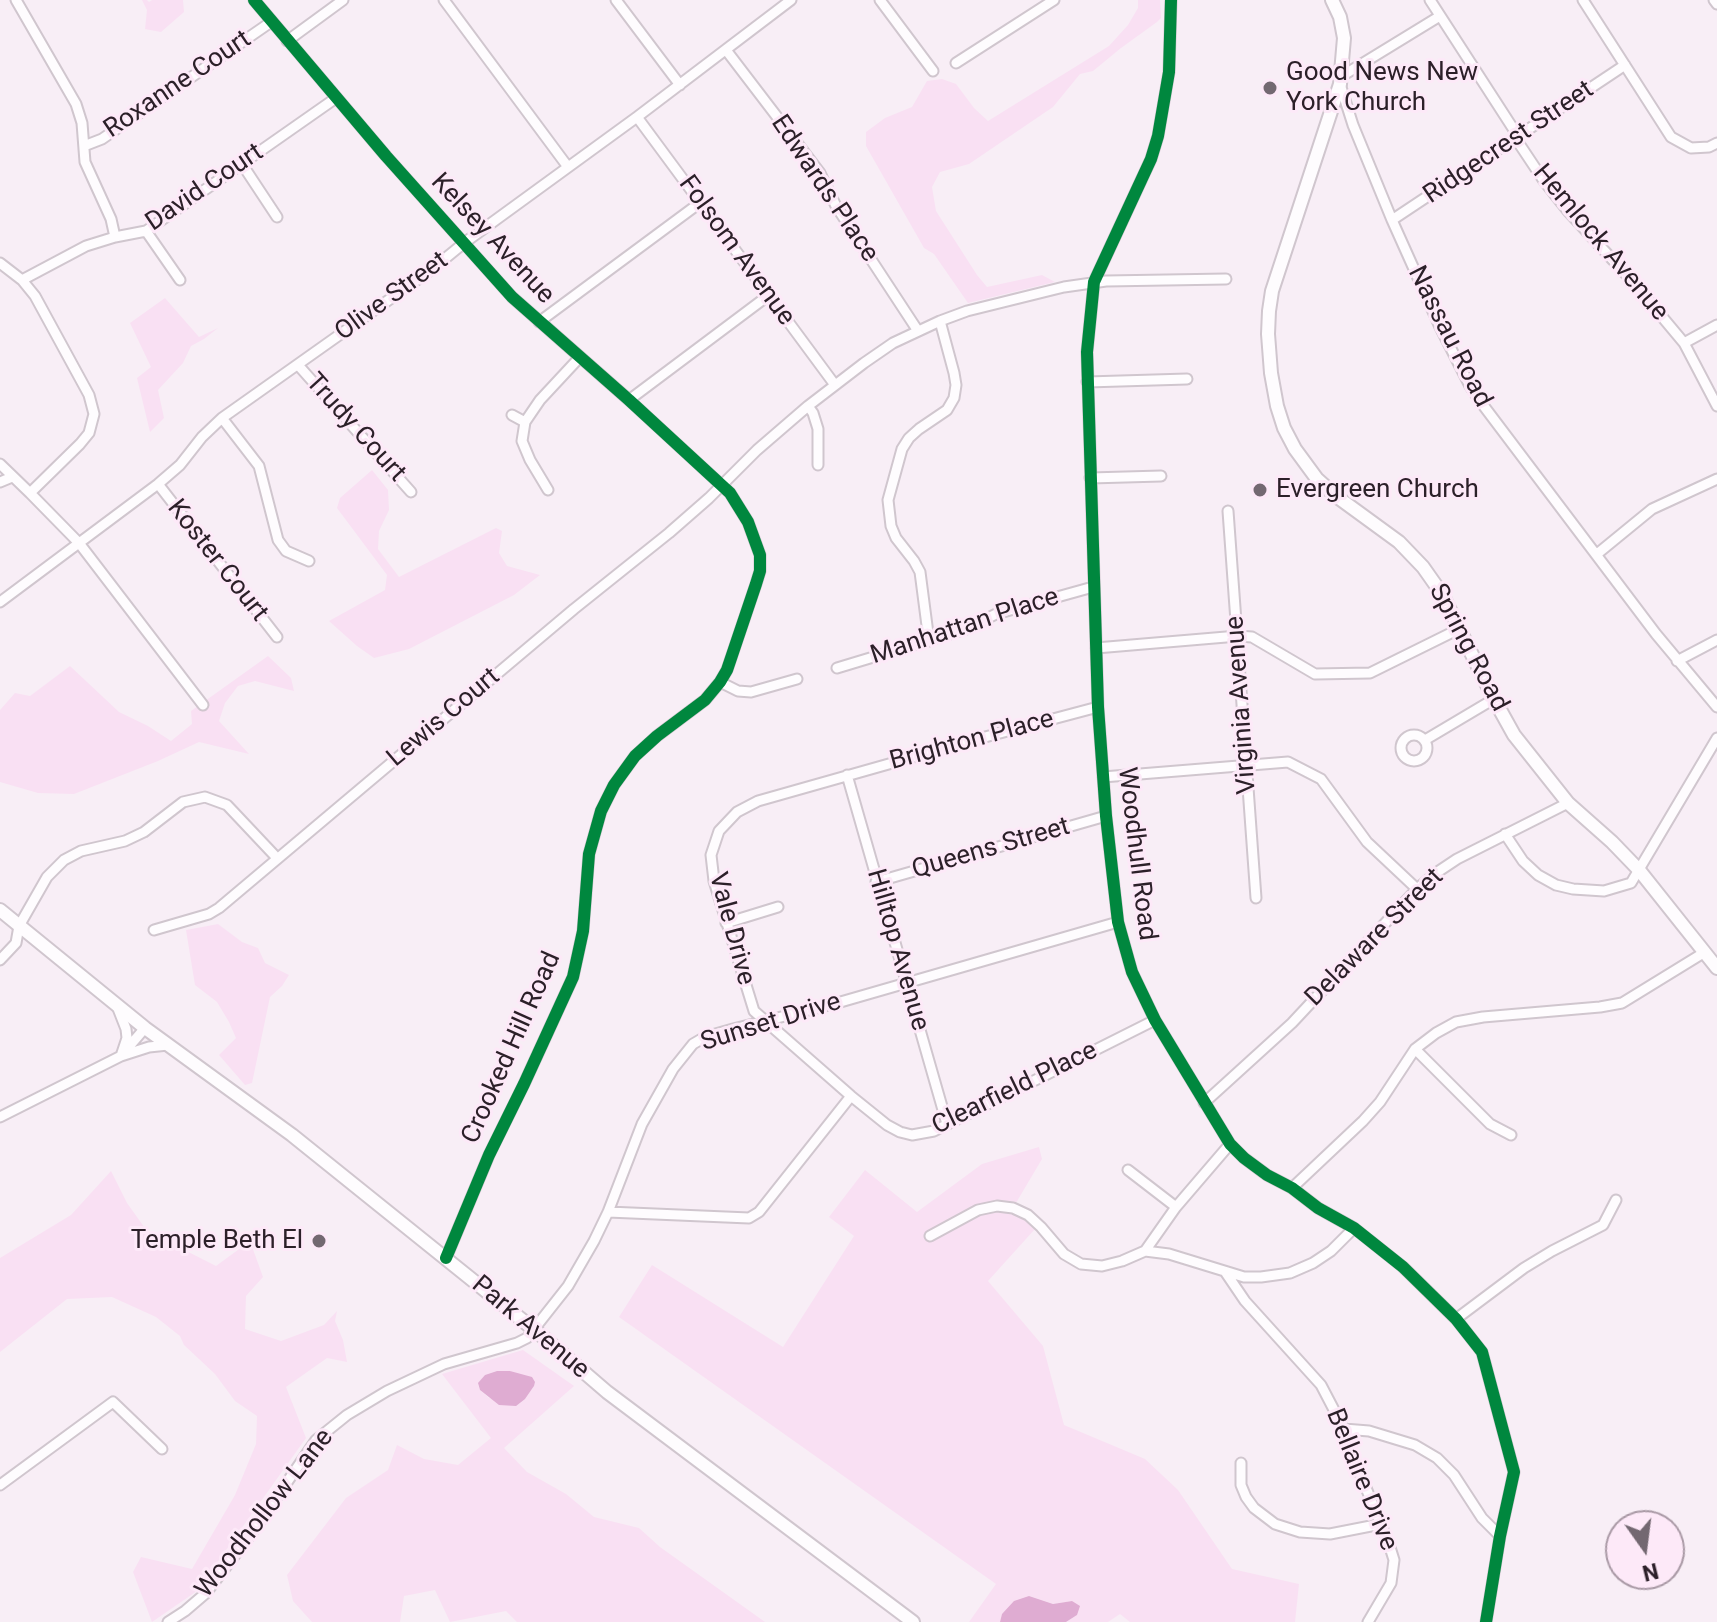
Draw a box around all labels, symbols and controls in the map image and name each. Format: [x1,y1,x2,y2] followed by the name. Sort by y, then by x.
[99,24,257,146] street label: Roxanne Court
[1286,57,1478,118] place label: Good News New York Church
[1418,75,1600,211] street label: Ridgecrest Street
[1261,79,1279,97] marker: Good News New York Church
[763,110,885,268] street label: Edwards Place
[140,137,270,239] street label: David Court
[1526,158,1674,328] street label: Hemlock Avenue
[424,167,560,311] street label: Kelsey Avenue
[671,170,801,332] street label: Folsom Avenue
[330,246,454,348] street label: Olive Street
[1400,261,1498,413] street label: Nassau Road
[298,367,412,489] street label: Trudy Court
[1276,474,1479,506] place label: Evergreen Church
[1251,481,1269,499] marker: Evergreen Church
[160,494,274,628] street label: Koster Court
[1421,579,1515,717] street label: Spring Road
[867,582,1063,672] street label: Manhattan Place
[1220,615,1264,795] street label: Virginia Avenue
[381,662,507,774] street label: Lewis Court
[887,704,1057,778] street label: Brighton Place
[1110,766,1162,942] street label: Woodhull Road
[909,812,1073,886] street label: Queens Street
[1299,862,1451,1014] street label: Delaware Street
[859,866,935,1034] street label: Hilltop Avenue
[701,869,761,989] street label: Vale Drive
[456,947,568,1149] street label: Crooked Hill Road
[697,987,845,1059] street label: Sunset Drive
[927,1036,1103,1142] street label: Clearfield Place
[131,1225,303,1257] place label: Temple Beth El
[310,1232,328,1250] marker: Temple Beth El
[465,1270,595,1386] street label: Park Avenue
[1318,1404,1404,1556] street label: Bellaire Drive
[189,1423,341,1605] street label: Woodhollow Lane
[1605,1510,1685,1590] north arrow
[1640,1558,1661,1586] text: N

